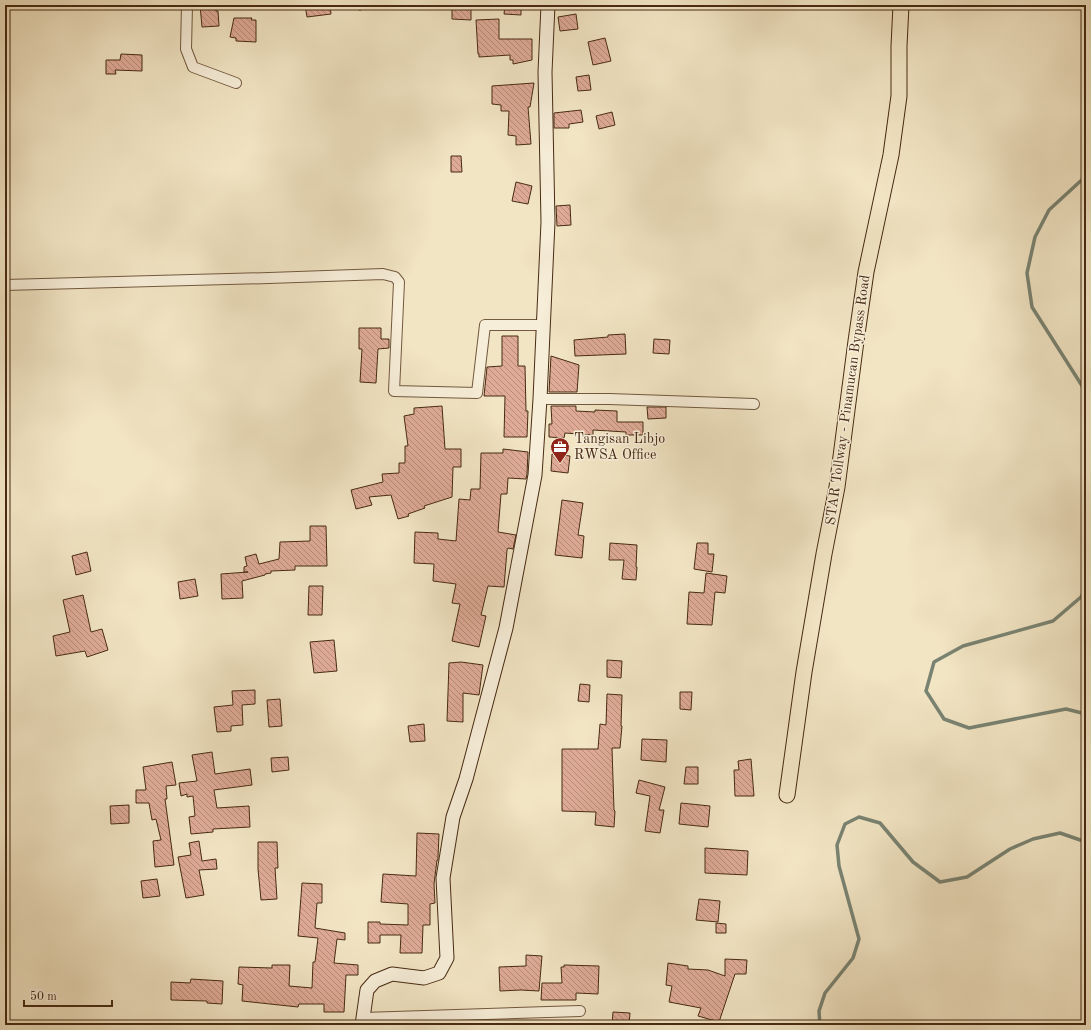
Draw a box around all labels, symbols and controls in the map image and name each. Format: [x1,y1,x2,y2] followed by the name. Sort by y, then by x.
[823,274,873,526] street label: STAR Tollway - Pinamucan Bypass Road
[574,432,665,462] place label: Tangisan Libjo RWSA Office
[549,436,571,464] office icon: Tangisan Libjo RWSA Office
[24,982,112,1008] scale bar
[30,990,57,1003] text: 50 m

